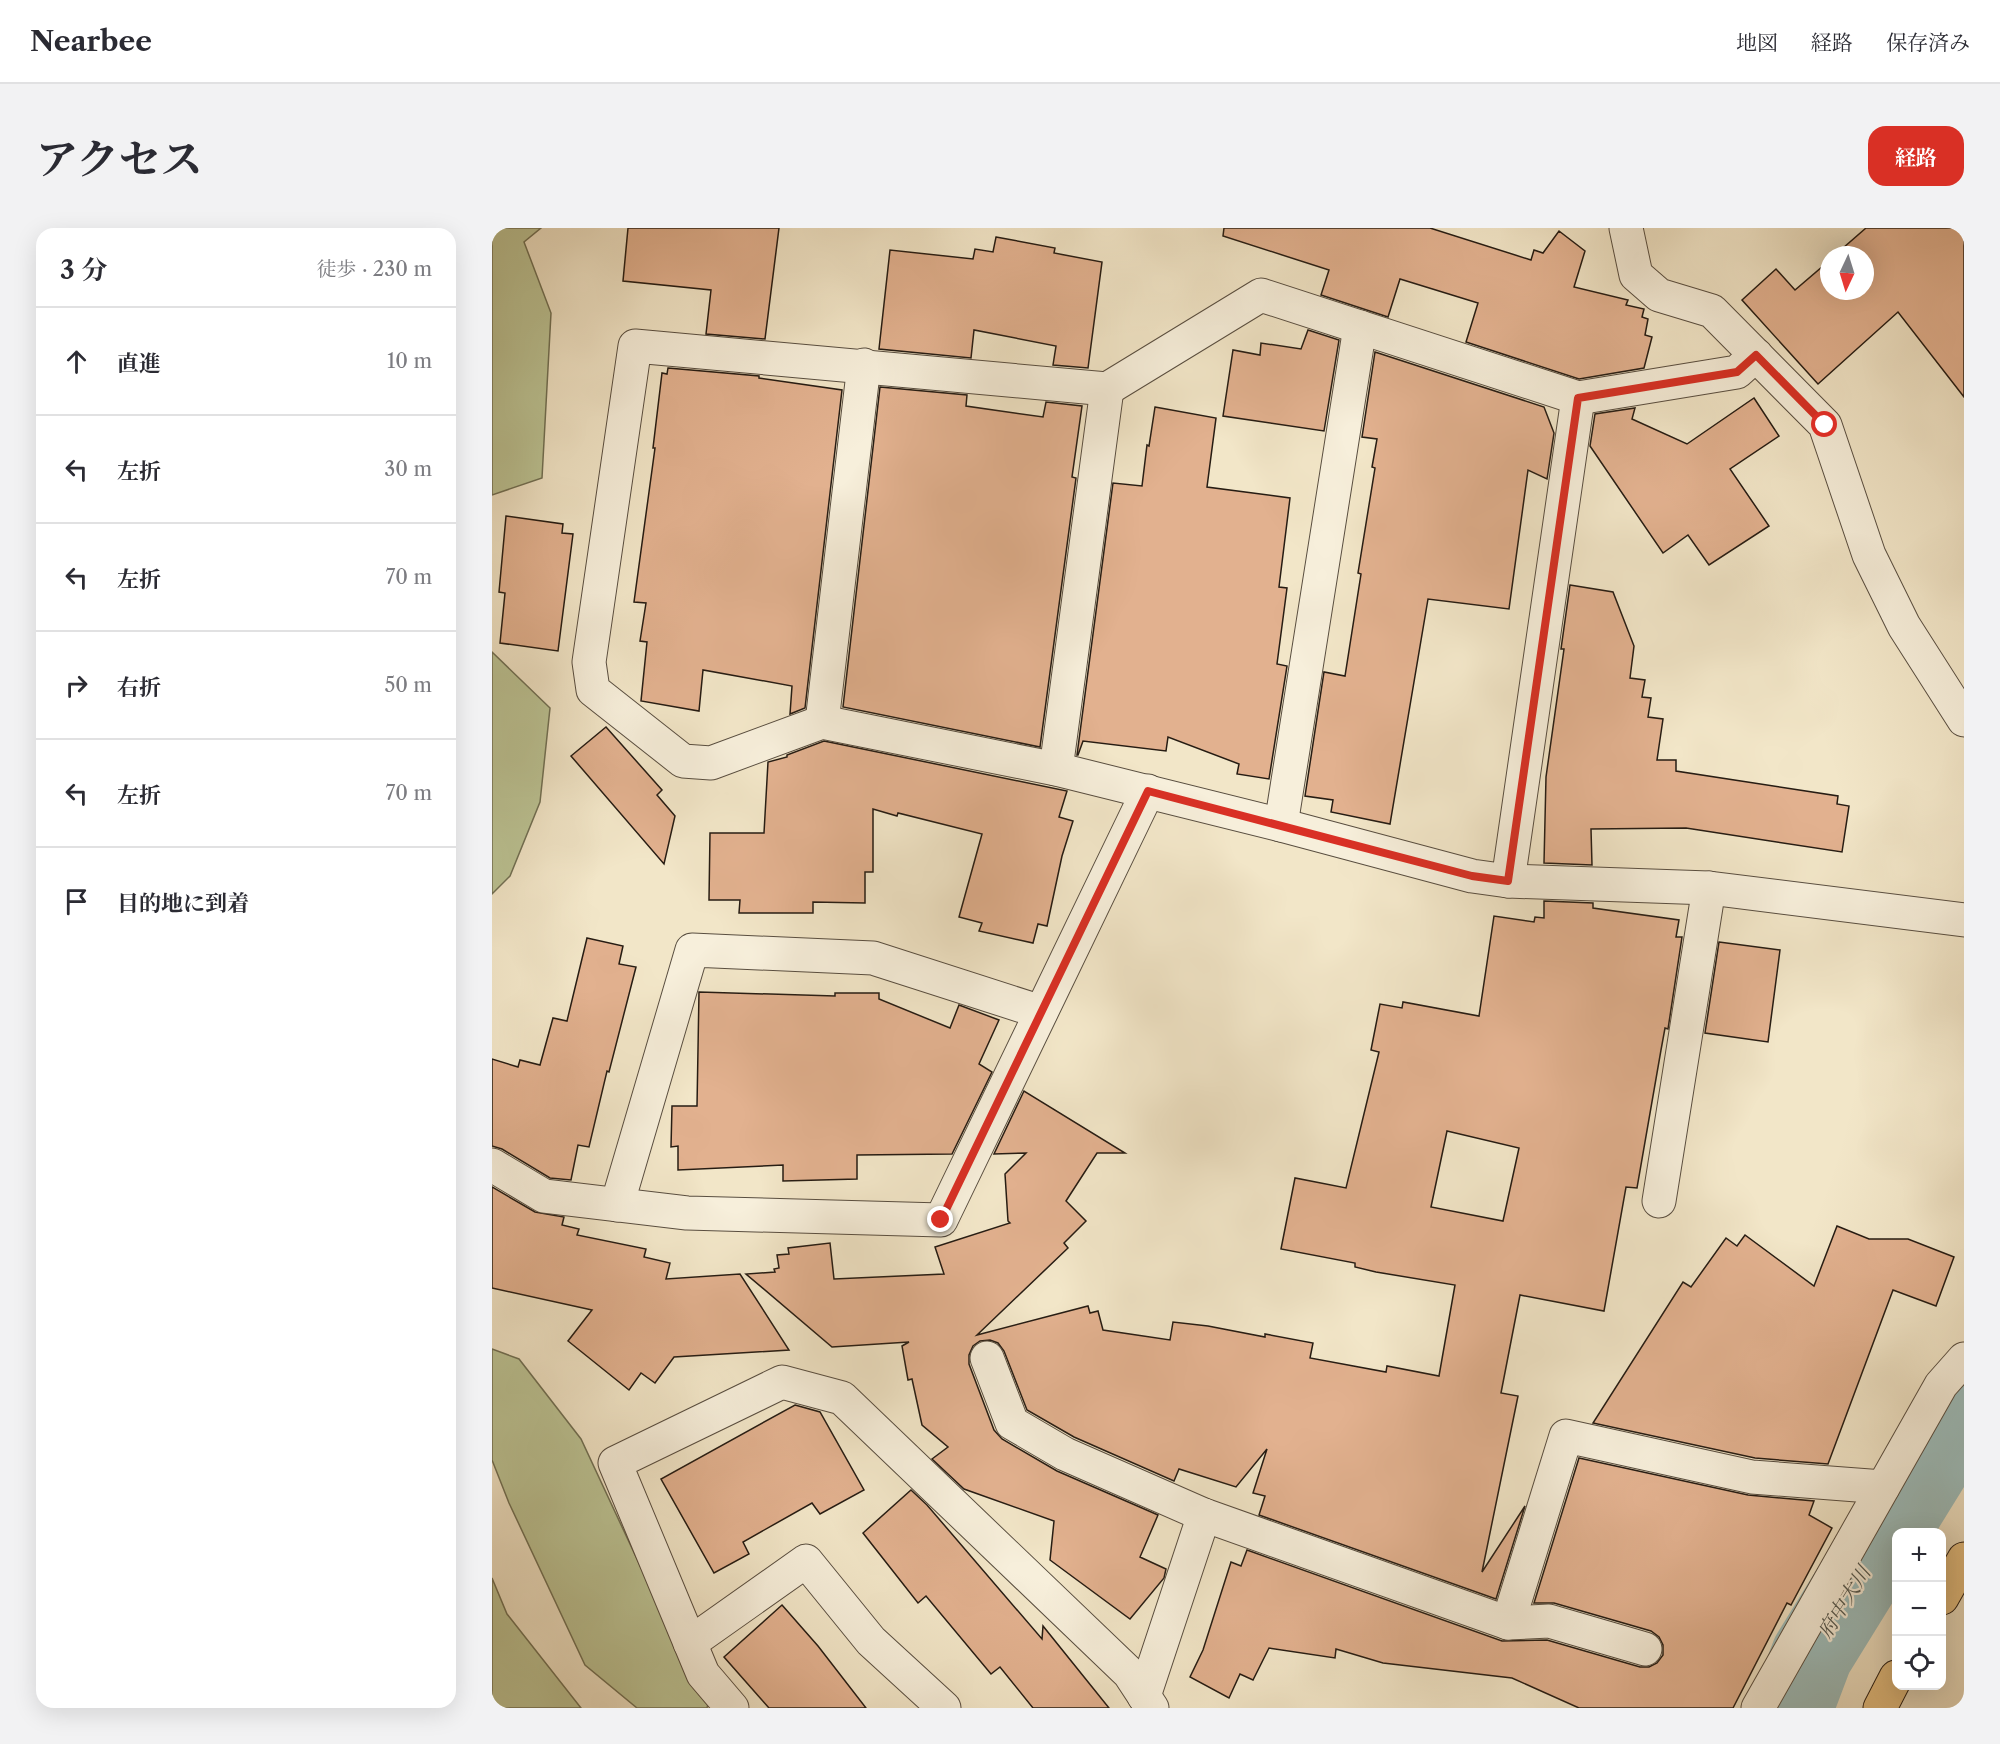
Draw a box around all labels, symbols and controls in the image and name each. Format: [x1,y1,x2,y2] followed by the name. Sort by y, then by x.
[30,24,152,58] text: Nearbee
[1736,30,1778,55] text: 地図
[1811,30,1853,55] text: 経路
[1886,30,1970,55] text: 保存済み
[1868,126,1964,186] button: 経路
[36,133,203,185] text: アクセス
[1820,246,1874,300] north arrow
[60,254,107,286] text: 3 分
[317,257,432,281] text: 徒歩 · 230 m
[60,345,93,378] icon: ahead
[387,349,432,373] text: 10 m
[117,350,161,377] text: 直進
[1811,411,1837,437] route start
[60,453,93,486] icon: left
[384,457,432,481] text: 30 m
[117,458,161,485] text: 左折
[60,561,93,594] icon: left
[386,565,432,589] text: 70 m
[117,566,161,593] text: 左折
[60,669,93,702] icon: right
[385,673,432,697] text: 50 m
[117,674,161,701] text: 右折
[60,777,93,810] icon: left
[386,781,432,805] text: 70 m
[117,782,161,809] text: 左折
[60,885,93,918] icon: arrive
[117,890,249,917] text: 目的地に到着
[927,1206,953,1232] route end
[1892,1528,1946,1690] map controls
[1892,1528,1946,1582] button: +
[1813,1560,1876,1642] water label: 府中大川
[1892,1582,1946,1636] button: −
[1892,1636,1946,1690] button: locate

